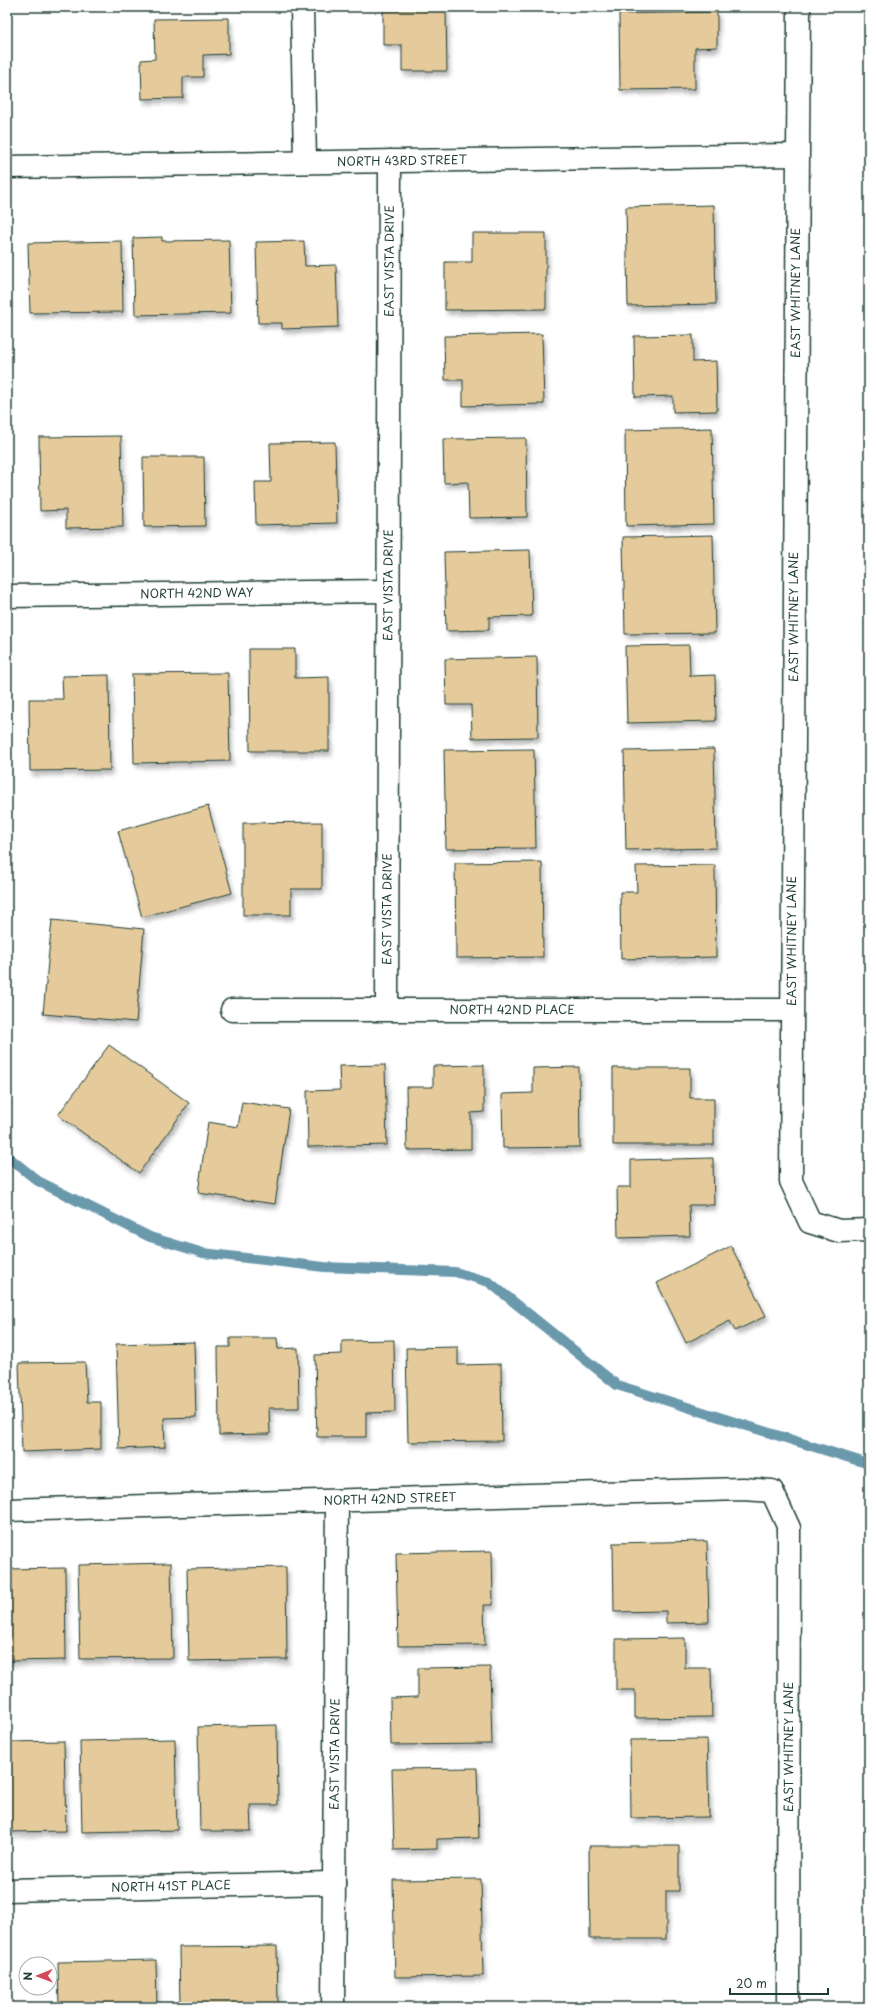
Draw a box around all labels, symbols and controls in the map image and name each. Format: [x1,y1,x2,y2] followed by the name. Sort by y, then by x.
[337,150,468,170] street label: NORTH 43RD STREET
[379,205,398,317] street label: EAST VISTA DRIVE
[786,228,804,358] street label: EAST WHITNEY LANE
[378,529,397,641] street label: EAST VISTA DRIVE
[784,552,802,682] street label: EAST WHITNEY LANE
[140,583,254,602] street label: NORTH 42ND WAY
[377,853,396,965] street label: EAST VISTA DRIVE
[782,876,800,1006] street label: EAST WHITNEY LANE
[449,1000,575,1018] street label: NORTH 42ND PLACE
[323,1487,457,1509] street label: NORTH 42ND STREET
[779,1682,797,1812] street label: EAST WHITNEY LANE
[325,1698,343,1810] street label: EAST VISTA DRIVE
[111,1875,231,1896] street label: NORTH 41ST PLACE
[18,1956,58,1996] north arrow
[730,1970,828,1996] scale bar
[19,1971,36,1981] text: N
[736,1974,767,1992] text: 20 m

